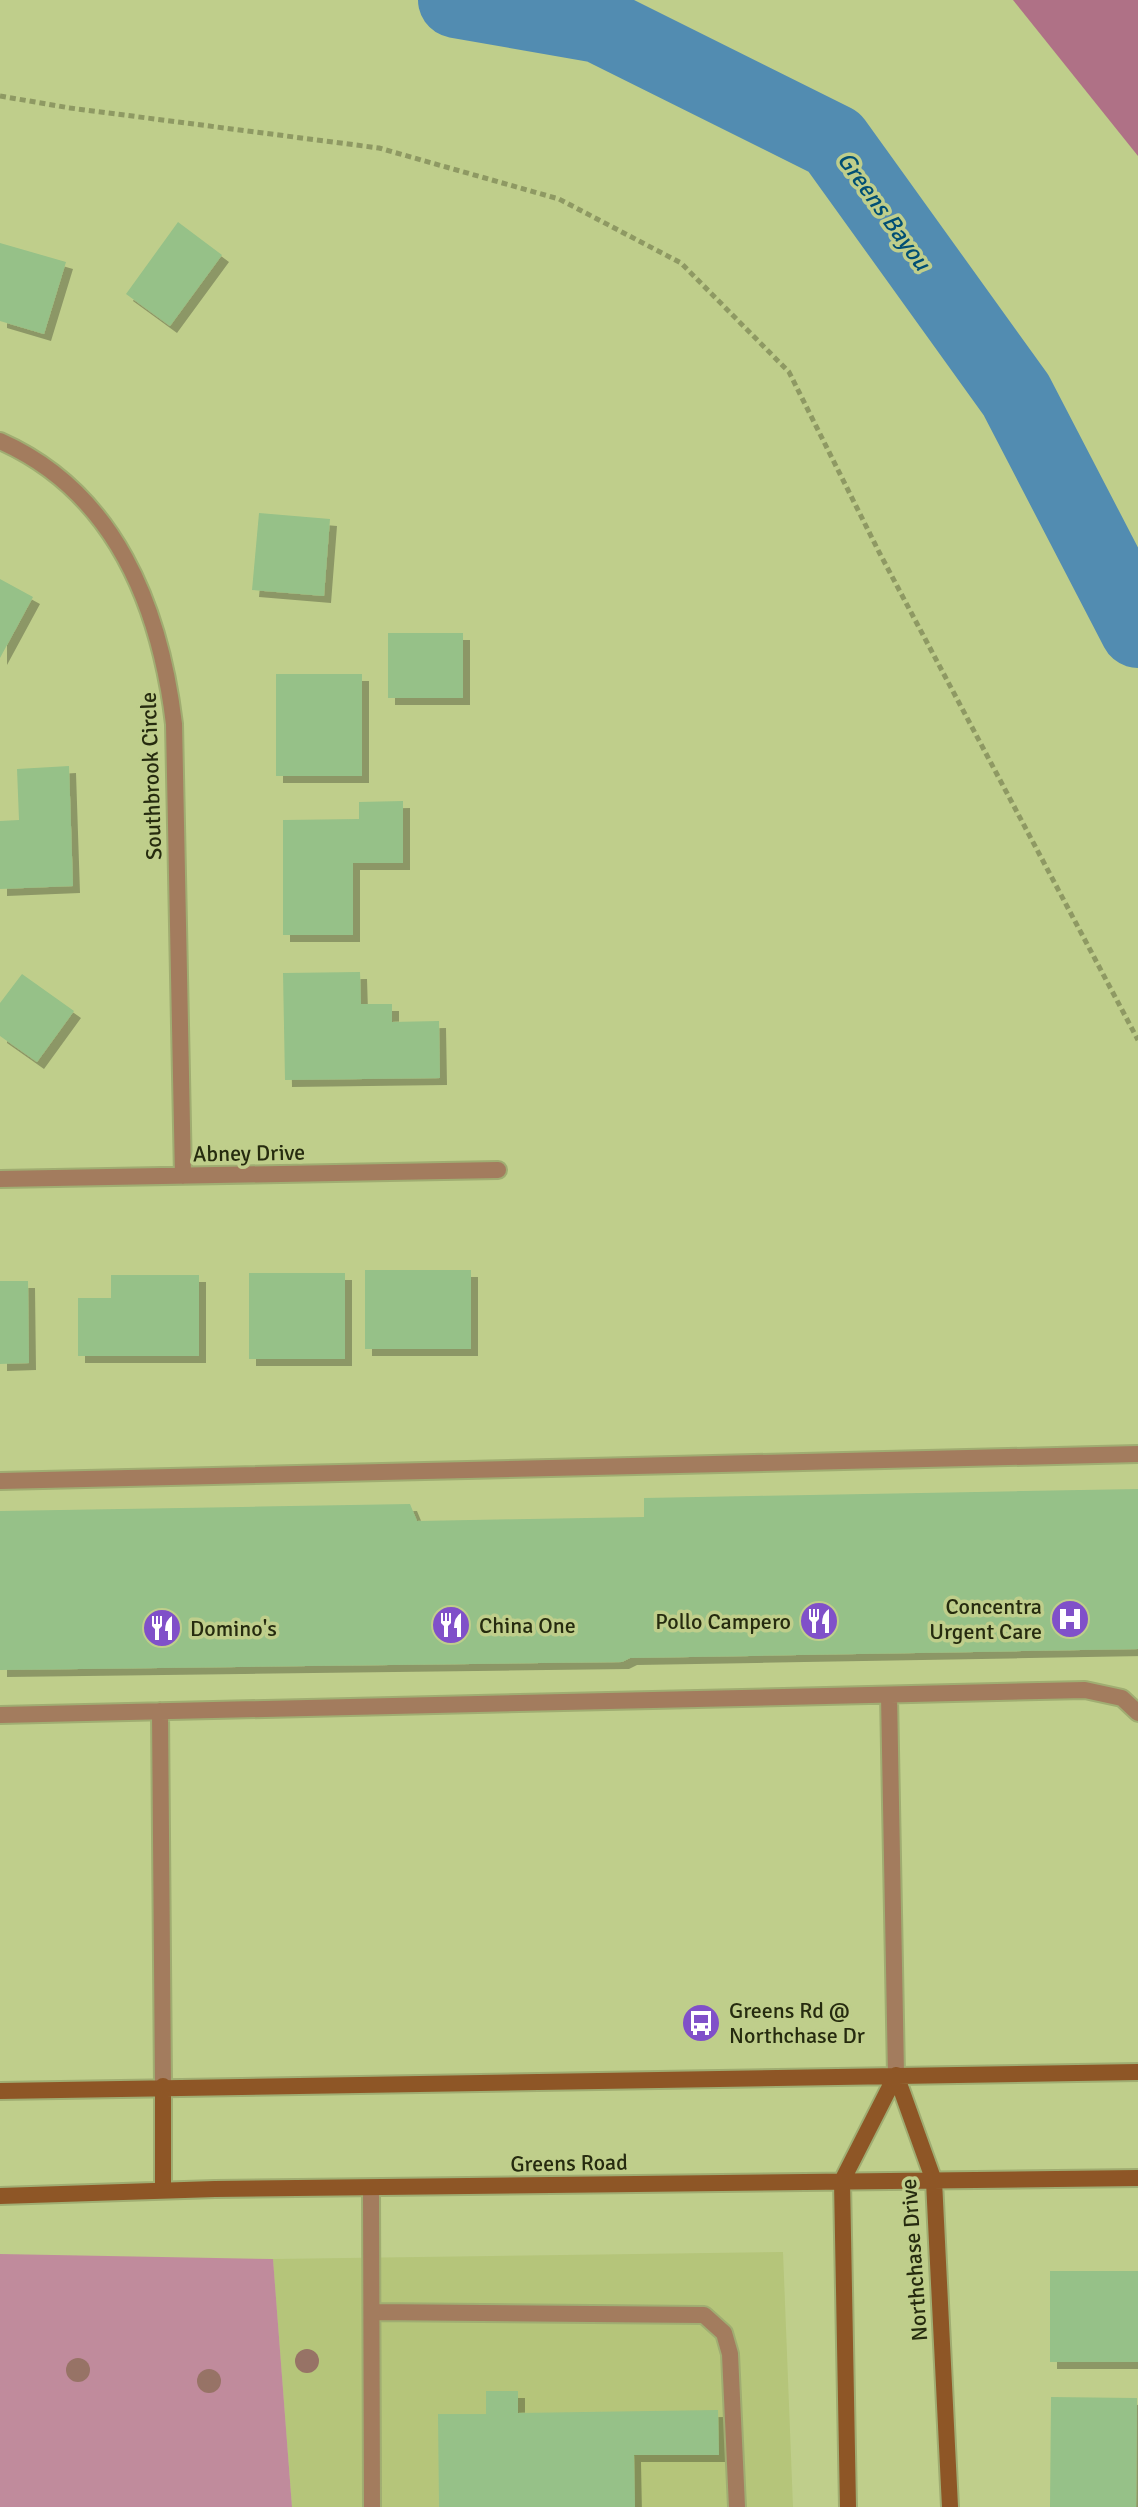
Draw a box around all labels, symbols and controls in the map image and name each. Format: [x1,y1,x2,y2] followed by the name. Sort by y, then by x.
[831,146,938,278] water label: Greens Bayou
[135,692,167,860] street label: Southbrook Circle
[193,1139,305,1167] street label: Abney Drive
[929,1593,1042,1645] place label: Concentra Urgent Care
[1049,1598,1091,1640] hospital icon: Concentra Urgent Care
[798,1600,840,1642] restaurant icon: Pollo Campero
[430,1604,472,1646] restaurant icon: China One
[141,1607,183,1649] restaurant icon: Domino's
[655,1608,791,1635] place label: Pollo Campero
[479,1612,576,1639] place label: China One
[190,1615,277,1642] place label: Domino's
[729,1997,865,2049] place label: Greens Rd @ Northchase Dr
[680,2002,722,2044] bus stop icon: Greens Rd @ Northchase Dr
[510,2148,628,2178] street label: Greens Road
[895,2178,933,2342] street label: Northchase Drive

